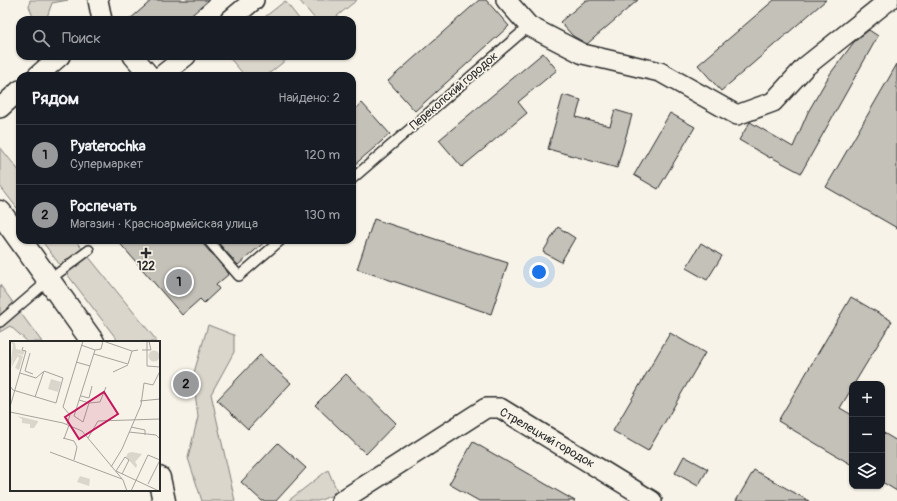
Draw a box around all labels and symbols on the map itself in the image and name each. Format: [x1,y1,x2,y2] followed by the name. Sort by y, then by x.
[407,49,501,133] street label: Перекопский городок
[141,248,151,258] marker: 122
[137,259,155,274] place label: 122
[529,262,549,282] your location
[166,267,192,297] pin: 1
[10,341,160,491] inset map
[173,369,199,399] pin: 2
[497,405,597,471] street label: Стрелецкий городок

